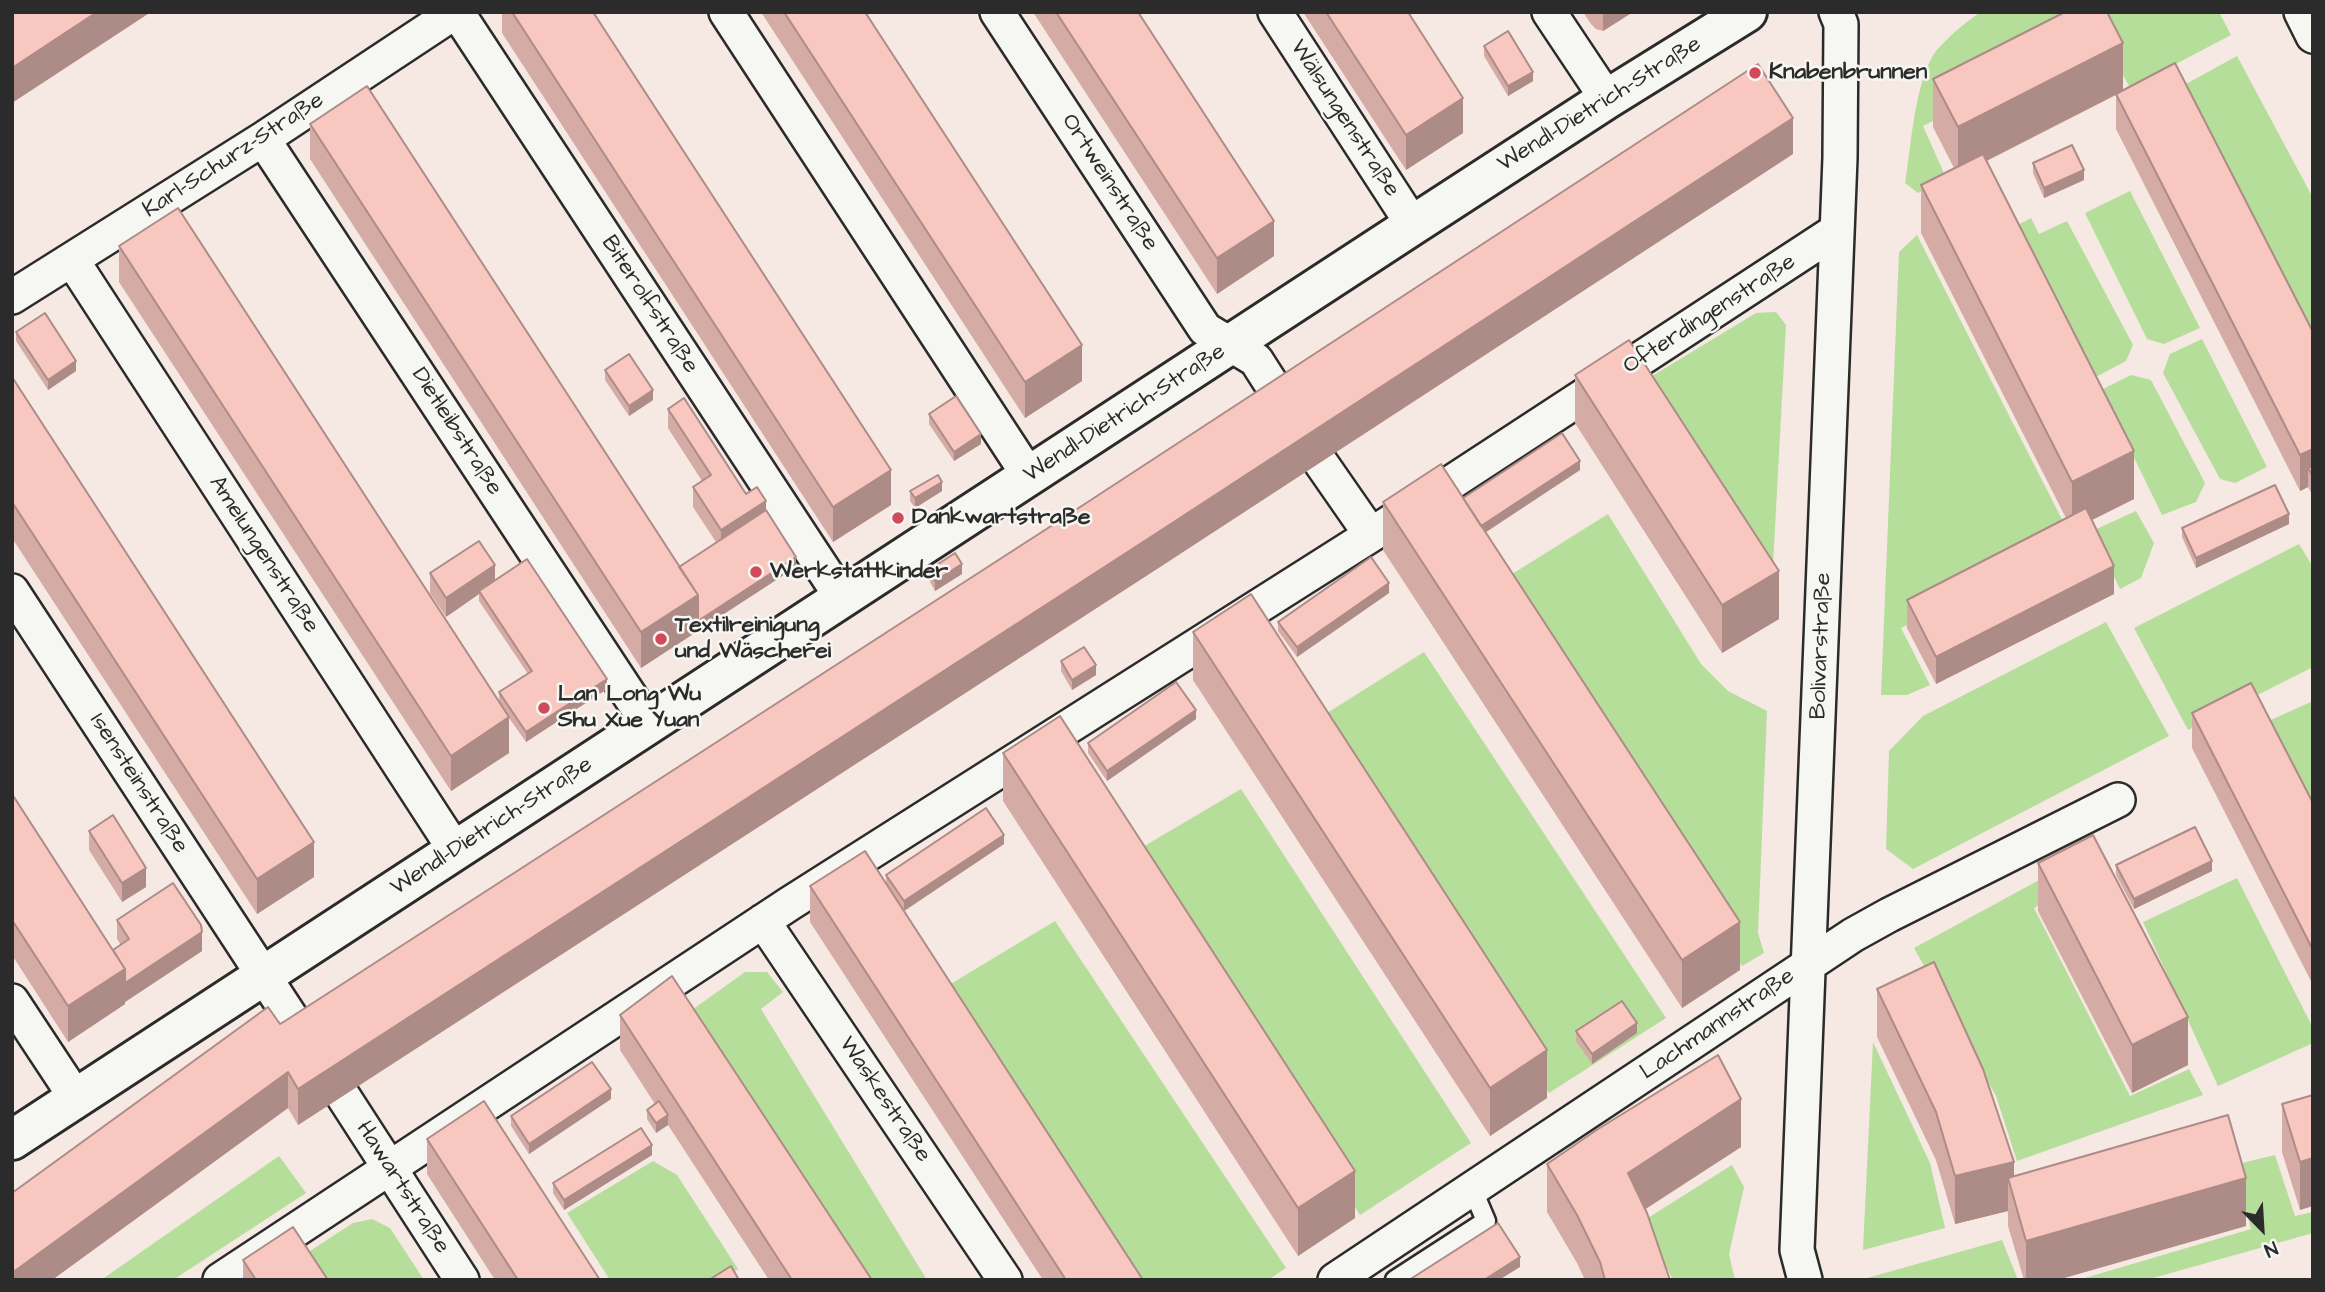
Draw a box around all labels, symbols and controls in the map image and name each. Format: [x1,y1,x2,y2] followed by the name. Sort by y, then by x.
[1493,31,1707,179] street label: Wendl-Dietrich-Straße
[1283,35,1405,203] street label: Wälsungenstraße
[1769,59,1927,87] place label: Knabenbrunnen
[1747,65,1763,81] marker: Knabenbrunnen
[138,87,330,225] street label: Karl-Schurz-Straße
[1055,109,1163,257] street label: Ortweinstraße
[594,231,704,379] street label: Biterolfstraße
[1619,249,1801,381] street label: Ofterdingenstraße
[1019,338,1231,490] street label: Wendl-Dietrich-Straße
[404,363,508,501] street label: Dietleibstraße
[202,471,324,639] street label: Amelungenstraße
[912,504,1091,532] place label: Dankwartstraße
[890,510,906,526] marker: Dankwartstraße
[770,558,948,586] place label: Werkstattkinder
[748,564,764,580] marker: Werkstattkinder
[1806,572,1838,720] street label: Bolivarstraße
[675,612,831,666] place label: Textilreinigung und Wäscherei
[653,631,669,647] marker: Textilreinigung und Wäscherei
[558,681,701,735] place label: Lan Long Wu Shu Xue Yuan
[536,700,552,716] marker: Lan Long Wu Shu Xue Yuan
[83,709,193,859] street label: Isensteinstraße
[386,751,598,903] street label: Wendl-Dietrich-Straße
[1636,963,1800,1087] street label: Lachmannstraße
[832,1032,936,1168] street label: Waskestraße
[349,1117,455,1259] street label: Hawartstraße
[2227,1194,2297,1264] north arrow
[2260,1234,2282,1263] text: N

